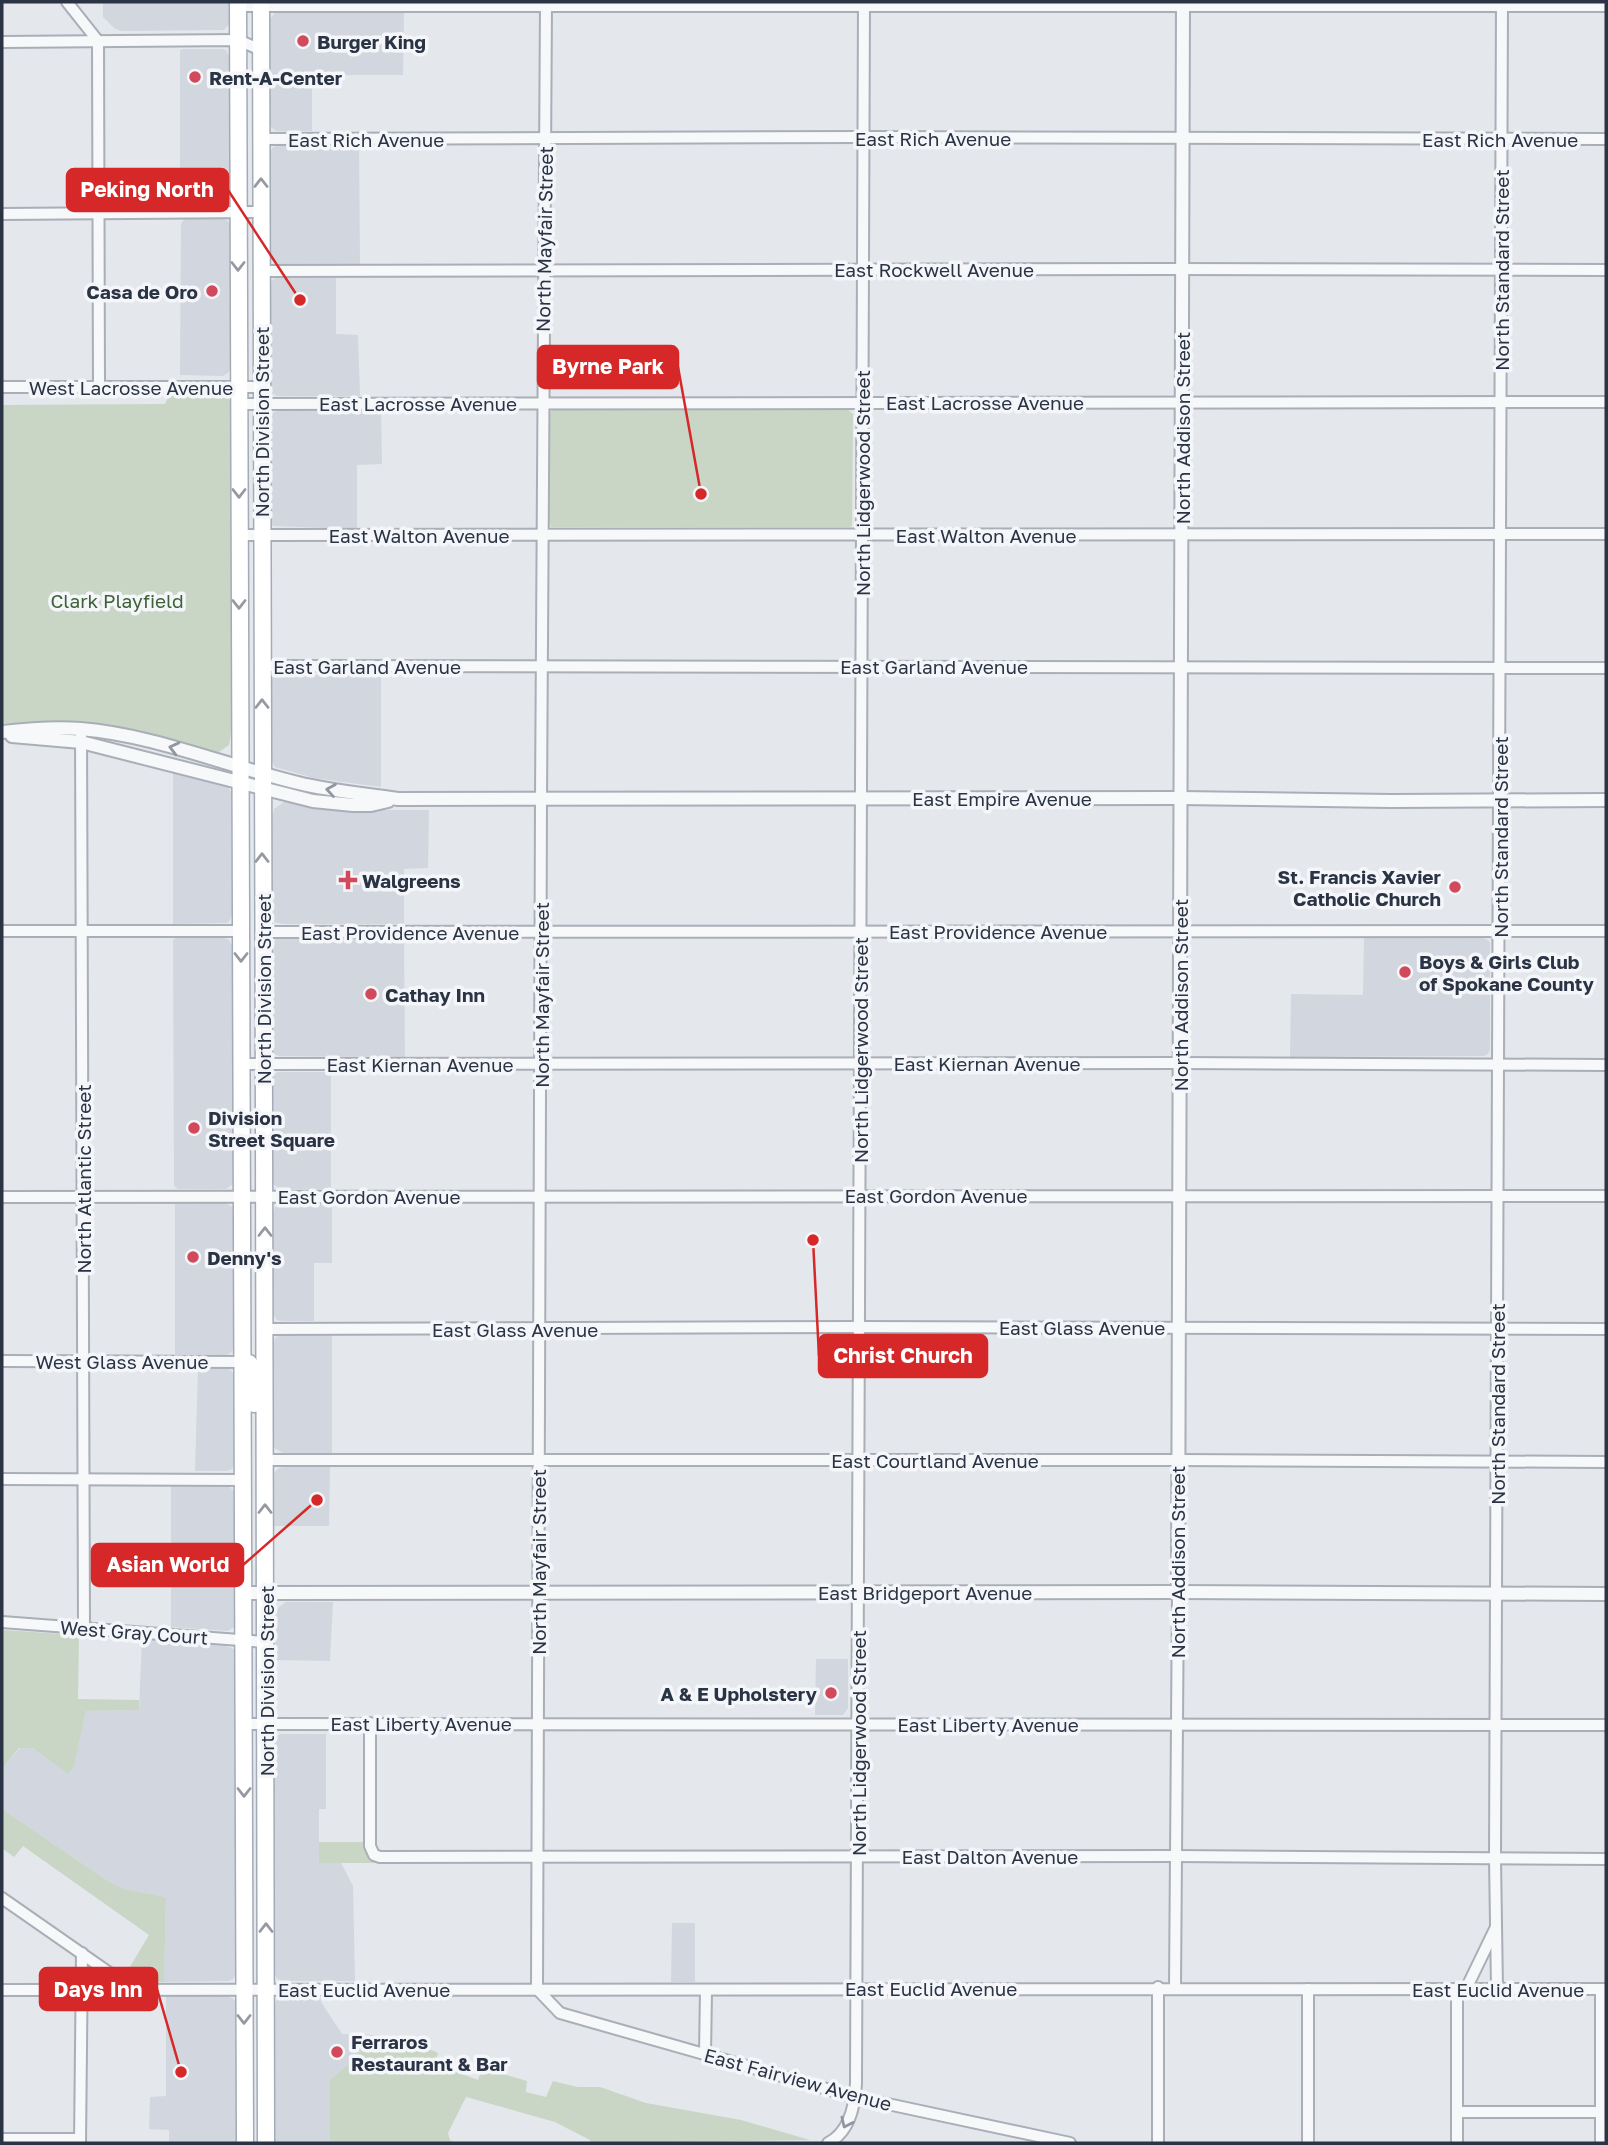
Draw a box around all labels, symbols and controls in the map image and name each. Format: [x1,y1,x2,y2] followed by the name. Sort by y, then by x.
[317,30,426,53] place label: Burger King
[295,33,311,49] marker: Burger King
[209,66,343,89] place label: Rent-A-Center
[187,69,203,85] marker: Rent-A-Center
[855,127,1011,150] street label: East Rich Avenue
[288,128,444,151] street label: East Rich Avenue
[1422,128,1578,151] street label: East Rich Avenue
[531,146,557,332] street label: North Mayfair Street
[67,169,228,211] callout: Peking North
[1490,169,1513,371] street label: North Standard Street
[80,176,214,202] text: Peking North
[253,177,269,188] one-way arrow
[834,258,1034,281] street label: East Rockwell Avenue
[230,261,246,272] one-way arrow
[86,280,198,303] place label: Casa de Oro
[204,283,220,299] marker: Casa de Oro
[250,326,273,518] street label: North Division Street
[1171,332,1194,524] street label: North Addison Street
[538,346,678,388] callout: Byrne Park
[552,353,664,379] text: Byrne Park
[851,370,874,596] street label: North Lidgerwood Street
[29,376,233,399] street label: West Lacrosse Avenue
[886,391,1084,414] street label: East Lacrosse Avenue
[319,392,517,415] street label: East Lacrosse Avenue
[231,489,247,499] one-way arrow
[329,524,509,547] street label: East Walton Avenue
[896,524,1076,547] street label: East Walton Avenue
[50,589,184,612] park label: Clark Playfield
[231,599,247,609] one-way arrow
[273,655,461,678] street label: East Garland Avenue
[840,655,1028,678] street label: East Garland Avenue
[254,699,270,709] one-way arrow
[1489,736,1512,938] street label: North Standard Street
[168,742,180,756] one-way arrow
[325,782,337,797] one-way arrow
[912,787,1092,810] street label: East Empire Avenue
[255,852,270,863] one-way arrow
[1278,865,1442,910] place label: St. Francis Xavier Catholic Church
[362,869,461,892] place label: Walgreens
[340,872,356,888] marker: Walgreens
[1447,879,1463,895] marker: St. Francis Xavier Catholic Church
[252,893,275,1085] street label: North Division Street
[1169,899,1192,1091] street label: North Addison Street
[530,902,553,1088] street label: North Mayfair Street
[889,920,1107,943] street label: East Providence Avenue
[301,921,519,944] street label: East Providence Avenue
[849,937,872,1163] street label: North Lidgerwood Street
[1419,950,1595,995] place label: Boys & Girls Club of Spokane County
[233,951,248,962] one-way arrow
[1397,964,1413,980] marker: Boys & Girls Club of Spokane County
[385,983,485,1006] place label: Cathay Inn
[363,986,379,1002] marker: Cathay Inn
[893,1052,1081,1075] street label: East Kiernan Avenue
[326,1053,514,1076] street label: East Kiernan Avenue
[72,1084,95,1274] street label: North Atlantic Street
[208,1106,335,1151] place label: Division Street Square
[186,1120,202,1136] marker: Division Street Square
[844,1184,1028,1207] street label: East Gordon Avenue
[277,1185,461,1208] street label: East Gordon Avenue
[257,1227,273,1237] one-way arrow
[207,1246,282,1269] place label: Denny's
[185,1249,201,1265] marker: Denny's
[1486,1303,1509,1505] street label: North Standard Street
[999,1316,1165,1339] street label: East Glass Avenue
[432,1318,598,1341] street label: East Glass Avenue
[819,1335,987,1377] callout: Christ Church
[833,1342,973,1368] text: Christ Church
[35,1350,209,1373] street label: West Glass Avenue
[831,1449,1039,1472] street label: East Courtland Avenue
[1166,1466,1189,1658] street label: North Addison Street
[527,1469,550,1655] street label: North Mayfair Street
[257,1503,273,1514] one-way arrow
[92,1544,243,1586] callout: Asian World
[106,1551,230,1577] text: Asian World
[818,1581,1032,1604] street label: East Bridgeport Avenue
[255,1585,278,1777] street label: North Division Street
[59,1615,209,1649] street label: West Gray Court
[847,1630,870,1856] street label: North Lidgerwood Street
[660,1682,818,1705] place label: A & E Upholstery
[823,1685,839,1701] marker: A & E Upholstery
[330,1712,512,1735] street label: East Liberty Avenue
[897,1713,1079,1736] street label: East Liberty Avenue
[236,1787,252,1798] one-way arrow
[902,1845,1078,1868] street label: East Dalton Avenue
[258,1922,274,1933] one-way arrow
[40,1968,157,2010] callout: Days Inn
[54,1976,142,2002] text: Days Inn
[845,1977,1017,2000] street label: East Euclid Avenue
[278,1978,450,2001] street label: East Euclid Avenue
[1412,1978,1584,2001] street label: East Euclid Avenue
[236,2014,252,2025] one-way arrow
[351,2030,508,2075] place label: Ferraros Restaurant & Bar
[702,2043,894,2115] street label: East Fairview Avenue
[329,2044,345,2060] marker: Ferraros Restaurant & Bar
[840,2116,854,2128] one-way arrow

